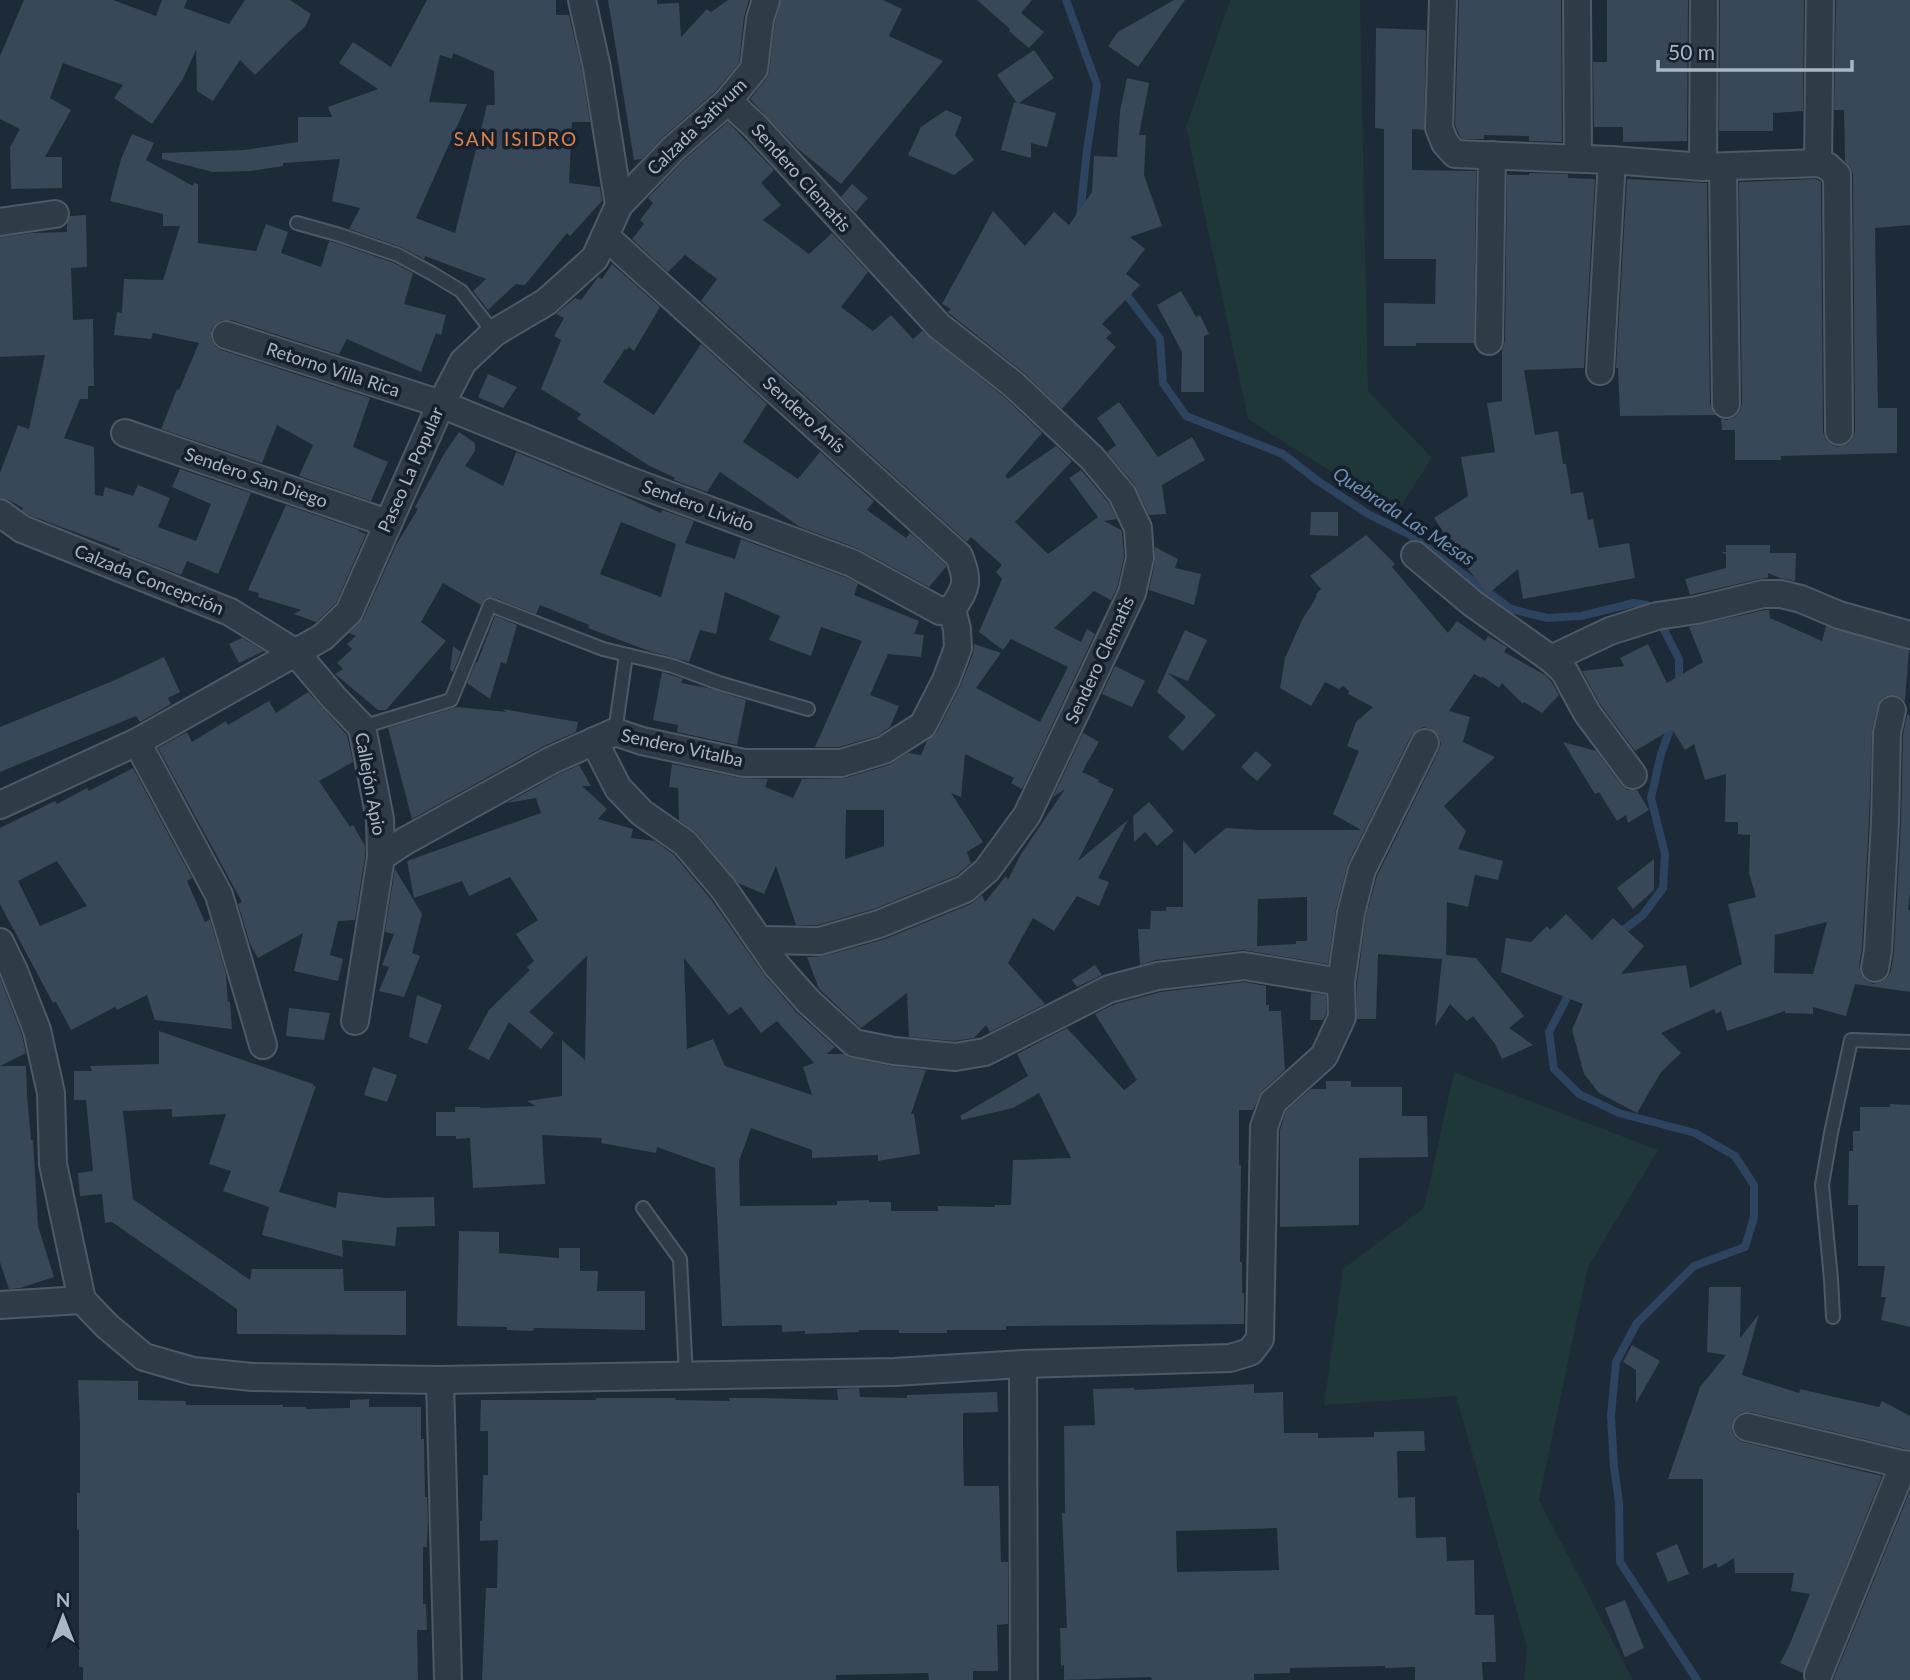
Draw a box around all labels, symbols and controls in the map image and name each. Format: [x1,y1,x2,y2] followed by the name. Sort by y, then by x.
[1658,28,1852,72] scale bar
[1668,39,1715,64] text: 50 m
[642,73,751,179] street label: Calzada Sativum
[747,119,856,236] street label: Sendero Clematis
[454,127,578,150] district label: SAN ISIDRO
[264,337,403,401] street label: Retorno Villa Rica
[759,371,851,457] street label: Sendero Anís
[373,403,448,536] street label: Paseo La Popular
[182,442,331,512] street label: Sendero San Diego
[1329,461,1480,570] water label: Quebrada Las Mesas
[639,475,757,535] street label: Sendero Livido
[71,539,227,619] street label: Calzada Concepción
[1060,592,1138,727] street label: Sendero Clematis
[619,723,745,771] street label: Sendero Vitalba
[351,731,391,837] street label: Callejón Apio
[28,1582,98,1652] north arrow
[56,1588,70,1611] text: N

